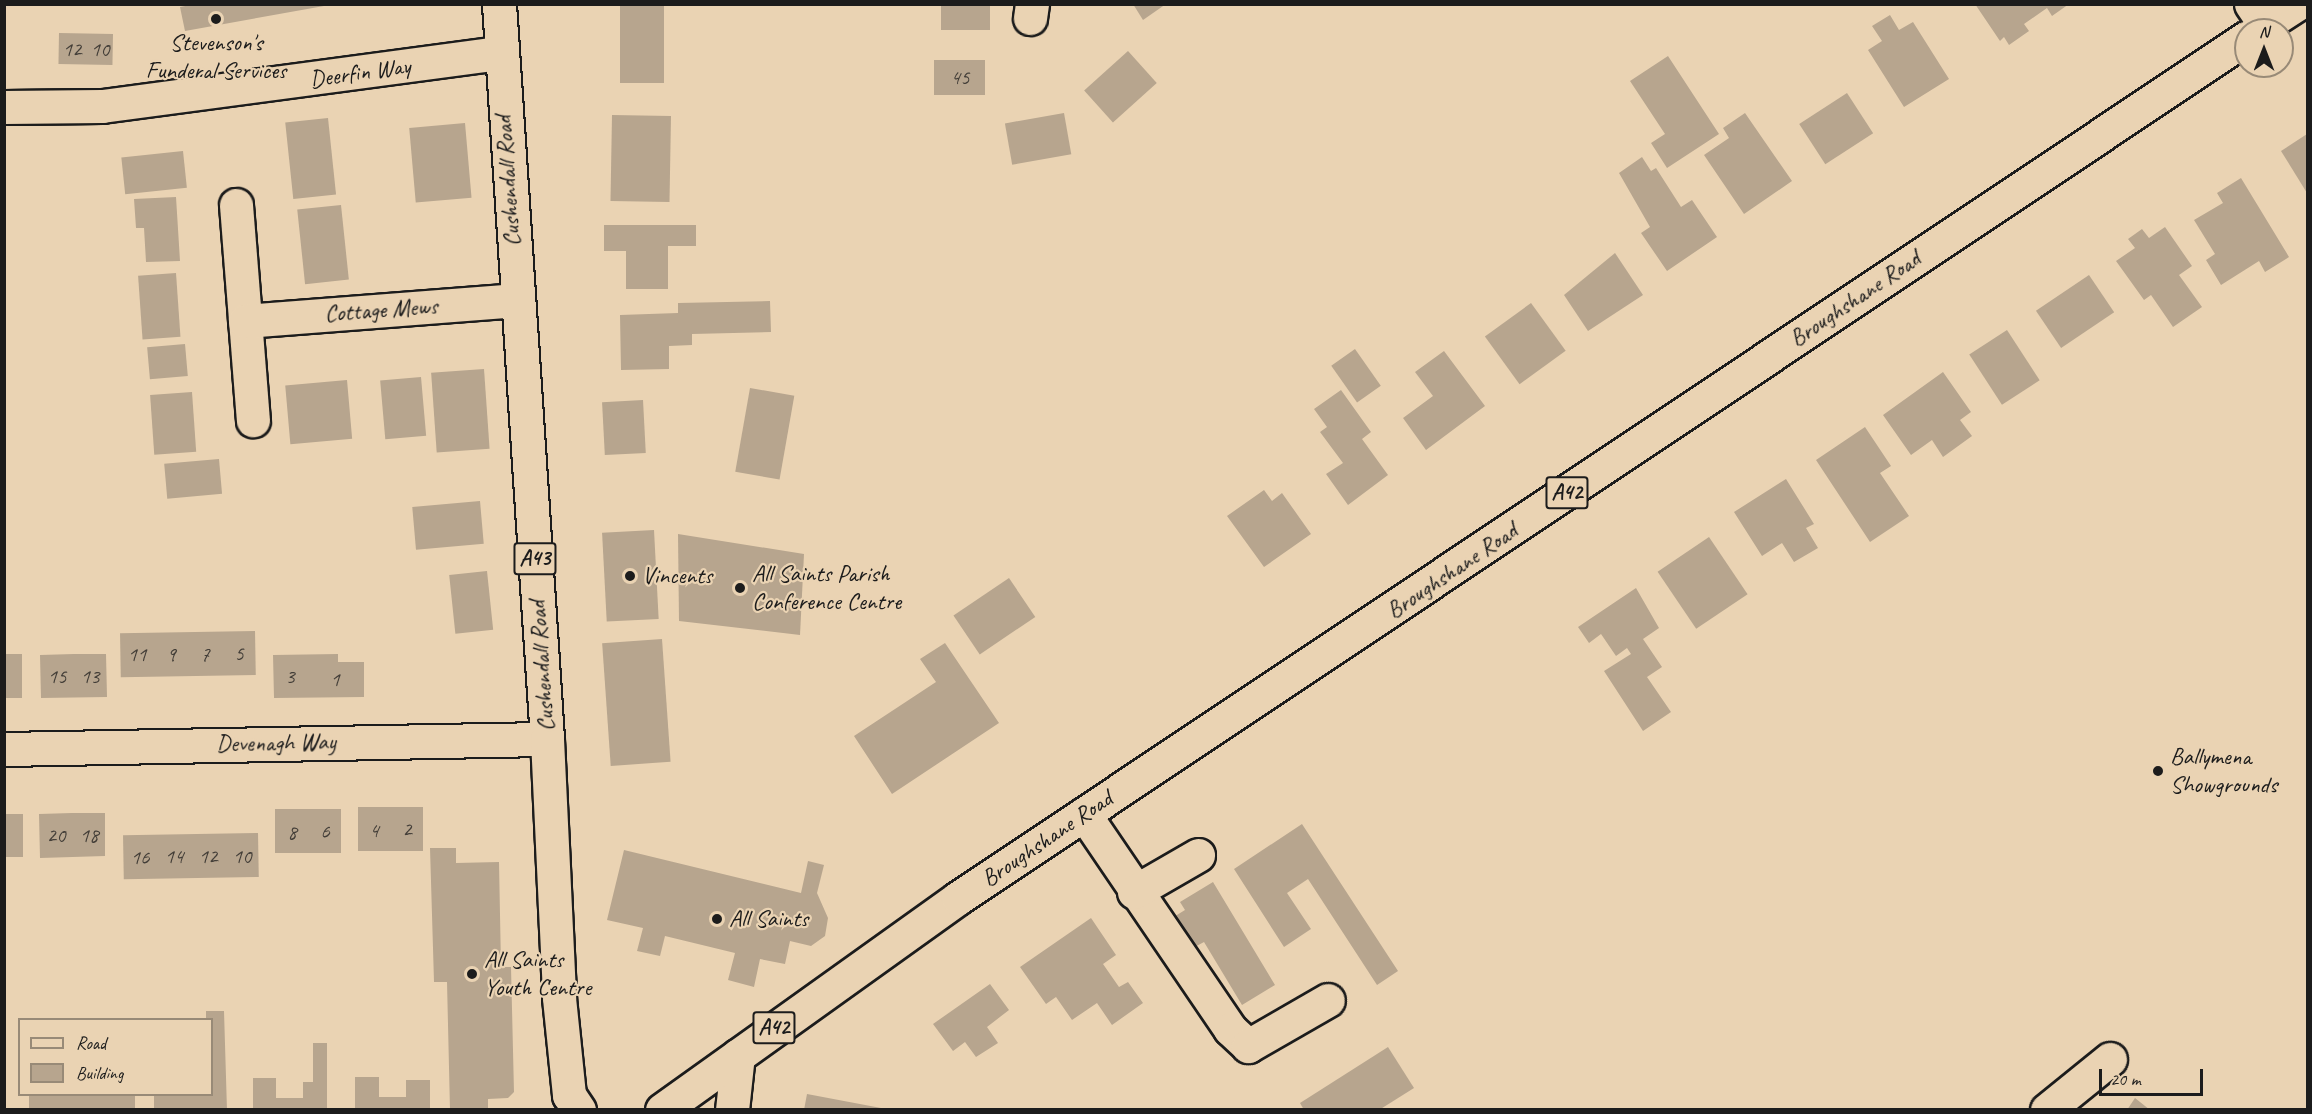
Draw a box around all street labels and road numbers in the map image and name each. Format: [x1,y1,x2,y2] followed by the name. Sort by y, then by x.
[308,52,412,94] street label: Deerfin Way
[489,115,527,247] street label: Cushendall Road
[1784,245,1926,353] street label: Broughshane Road
[324,292,438,328] street label: Cottage Mews
[1544,474,1590,512] road number: A42
[1381,517,1523,625] street label: Broughshane Road
[512,540,558,578] road number: A43
[523,600,561,732] street label: Cushendall Road
[216,728,336,758] street label: Devenagh Way
[976,785,1118,893] street label: Broughshane Road
[752,1009,796,1047] road number: A42

